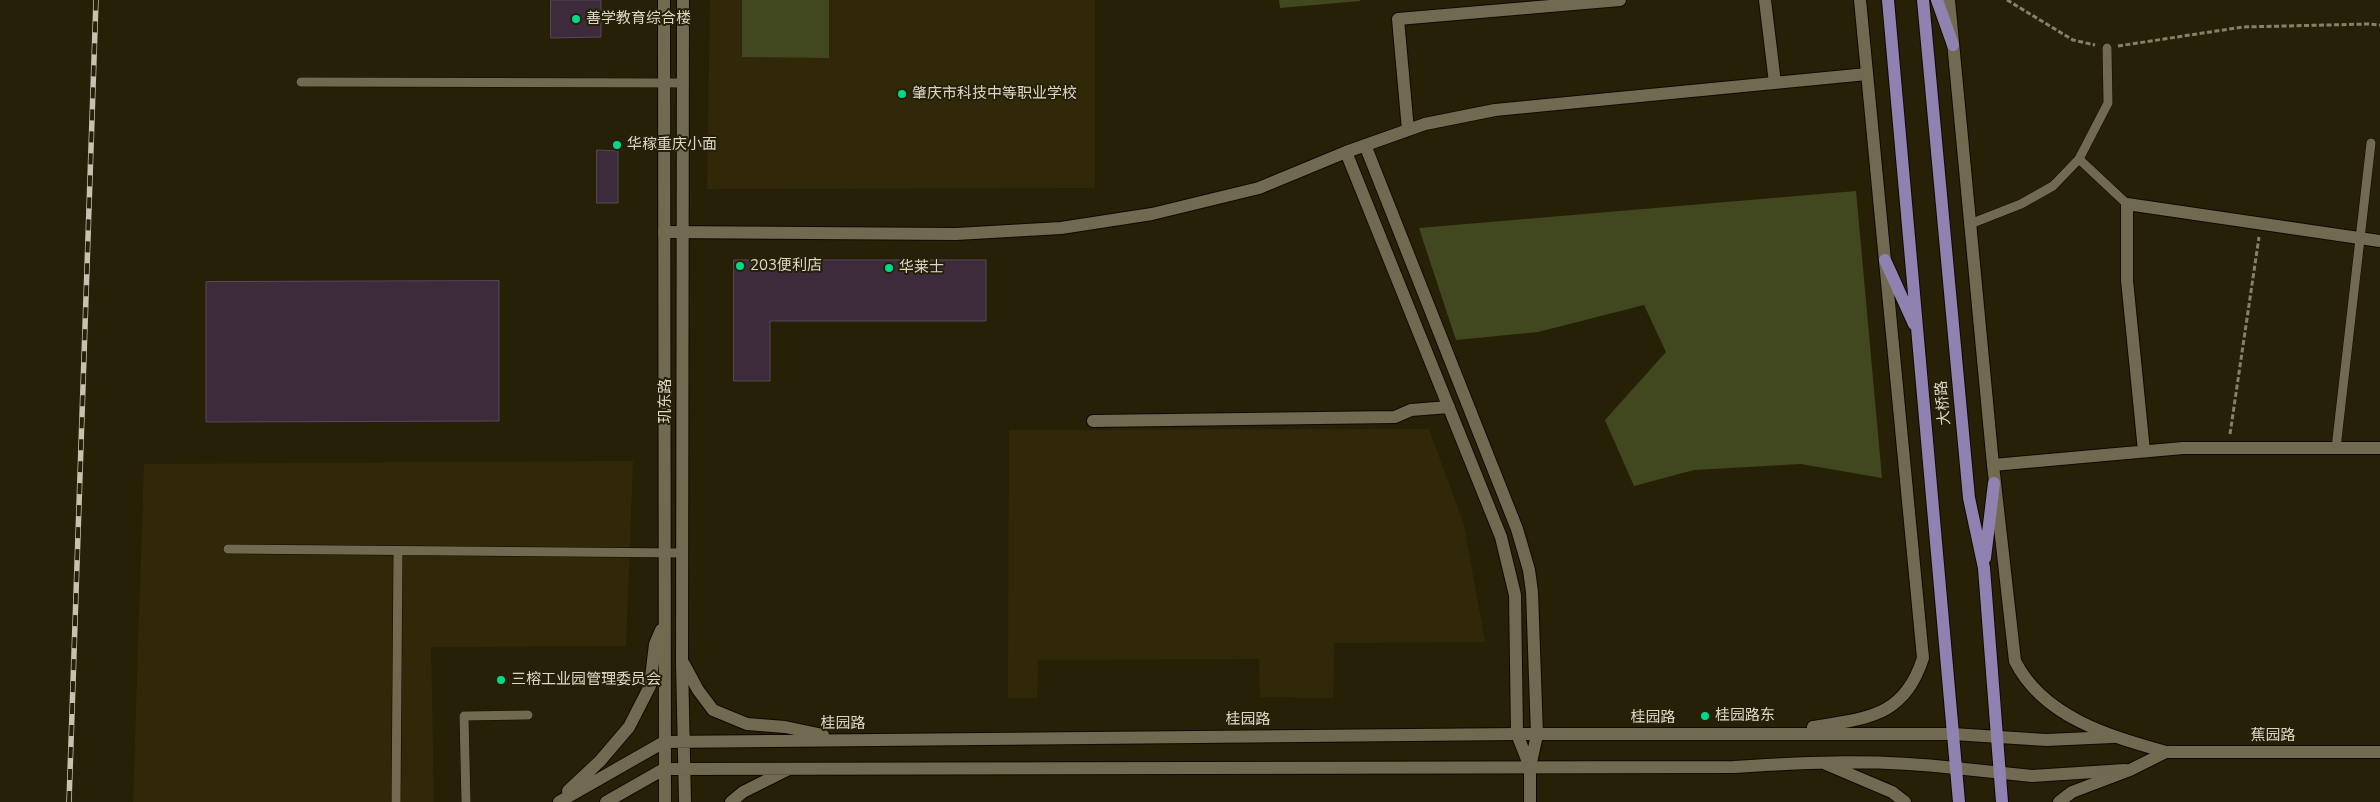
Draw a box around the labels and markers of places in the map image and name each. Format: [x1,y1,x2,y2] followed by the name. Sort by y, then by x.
[586,10,691,28] place label: 善学教育综合楼
[570,13,582,25] marker: 善学教育综合楼
[912,85,1077,103] place label: 肇庆市科技中等职业学校
[896,88,908,100] marker: 肇庆市科技中等职业学校
[627,136,717,154] place label: 华稼重庆小面
[611,139,623,151] marker: 华稼重庆小面
[750,257,822,275] place label: 203便利店
[899,259,944,277] place label: 华莱士
[734,260,746,272] marker: 203便利店
[883,262,895,274] marker: 华莱士
[511,671,661,689] place label: 三榕工业园管理委员会
[495,674,507,686] marker: 三榕工业园管理委员会
[1715,707,1775,725] place label: 桂园路东
[1699,710,1711,722] marker: 桂园路东

